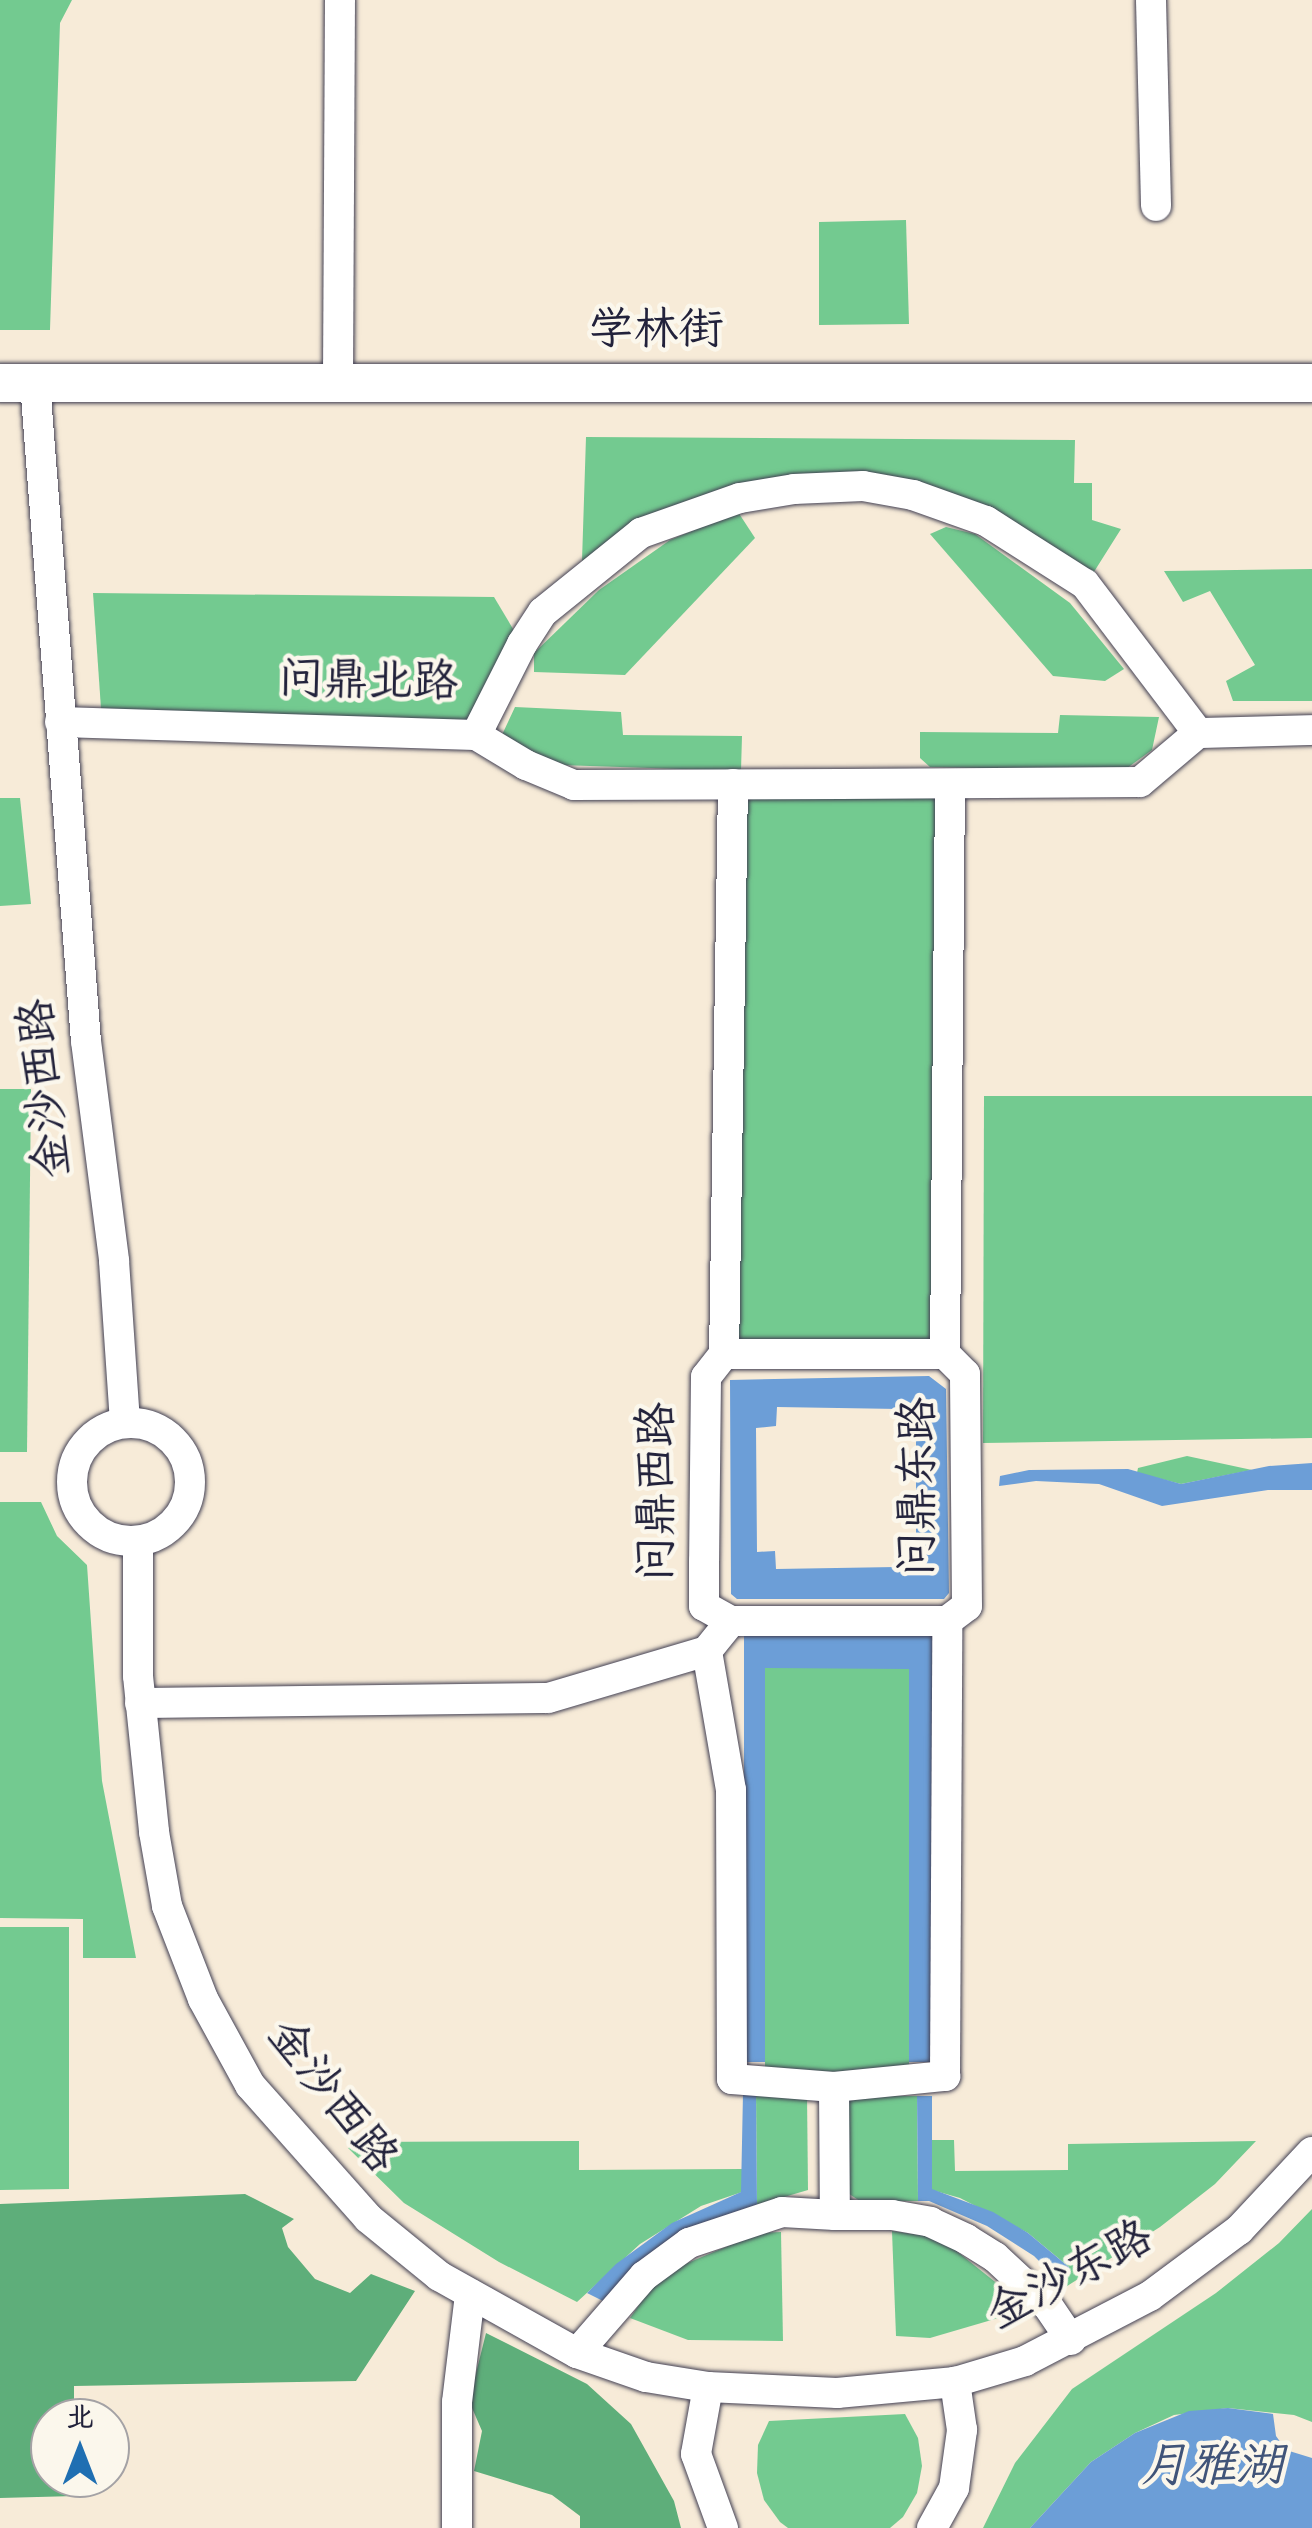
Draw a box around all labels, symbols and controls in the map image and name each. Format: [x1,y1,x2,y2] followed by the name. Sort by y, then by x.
[589,306,723,360] street label: 学林街
[278,655,458,713] street label: 问鼎北路
[12,996,84,1180] street label: 金沙西路
[894,1397,948,1577] street label: 问鼎东路
[633,1402,687,1582] street label: 问鼎西路
[253,2010,407,2186] street label: 金沙西路
[979,2212,1163,2344] street label: 金沙东路
[30,2398,130,2498] north arrow
[66,2399,94,2440] text: 北
[1140,2440,1284,2498] water label: 月雅湖

